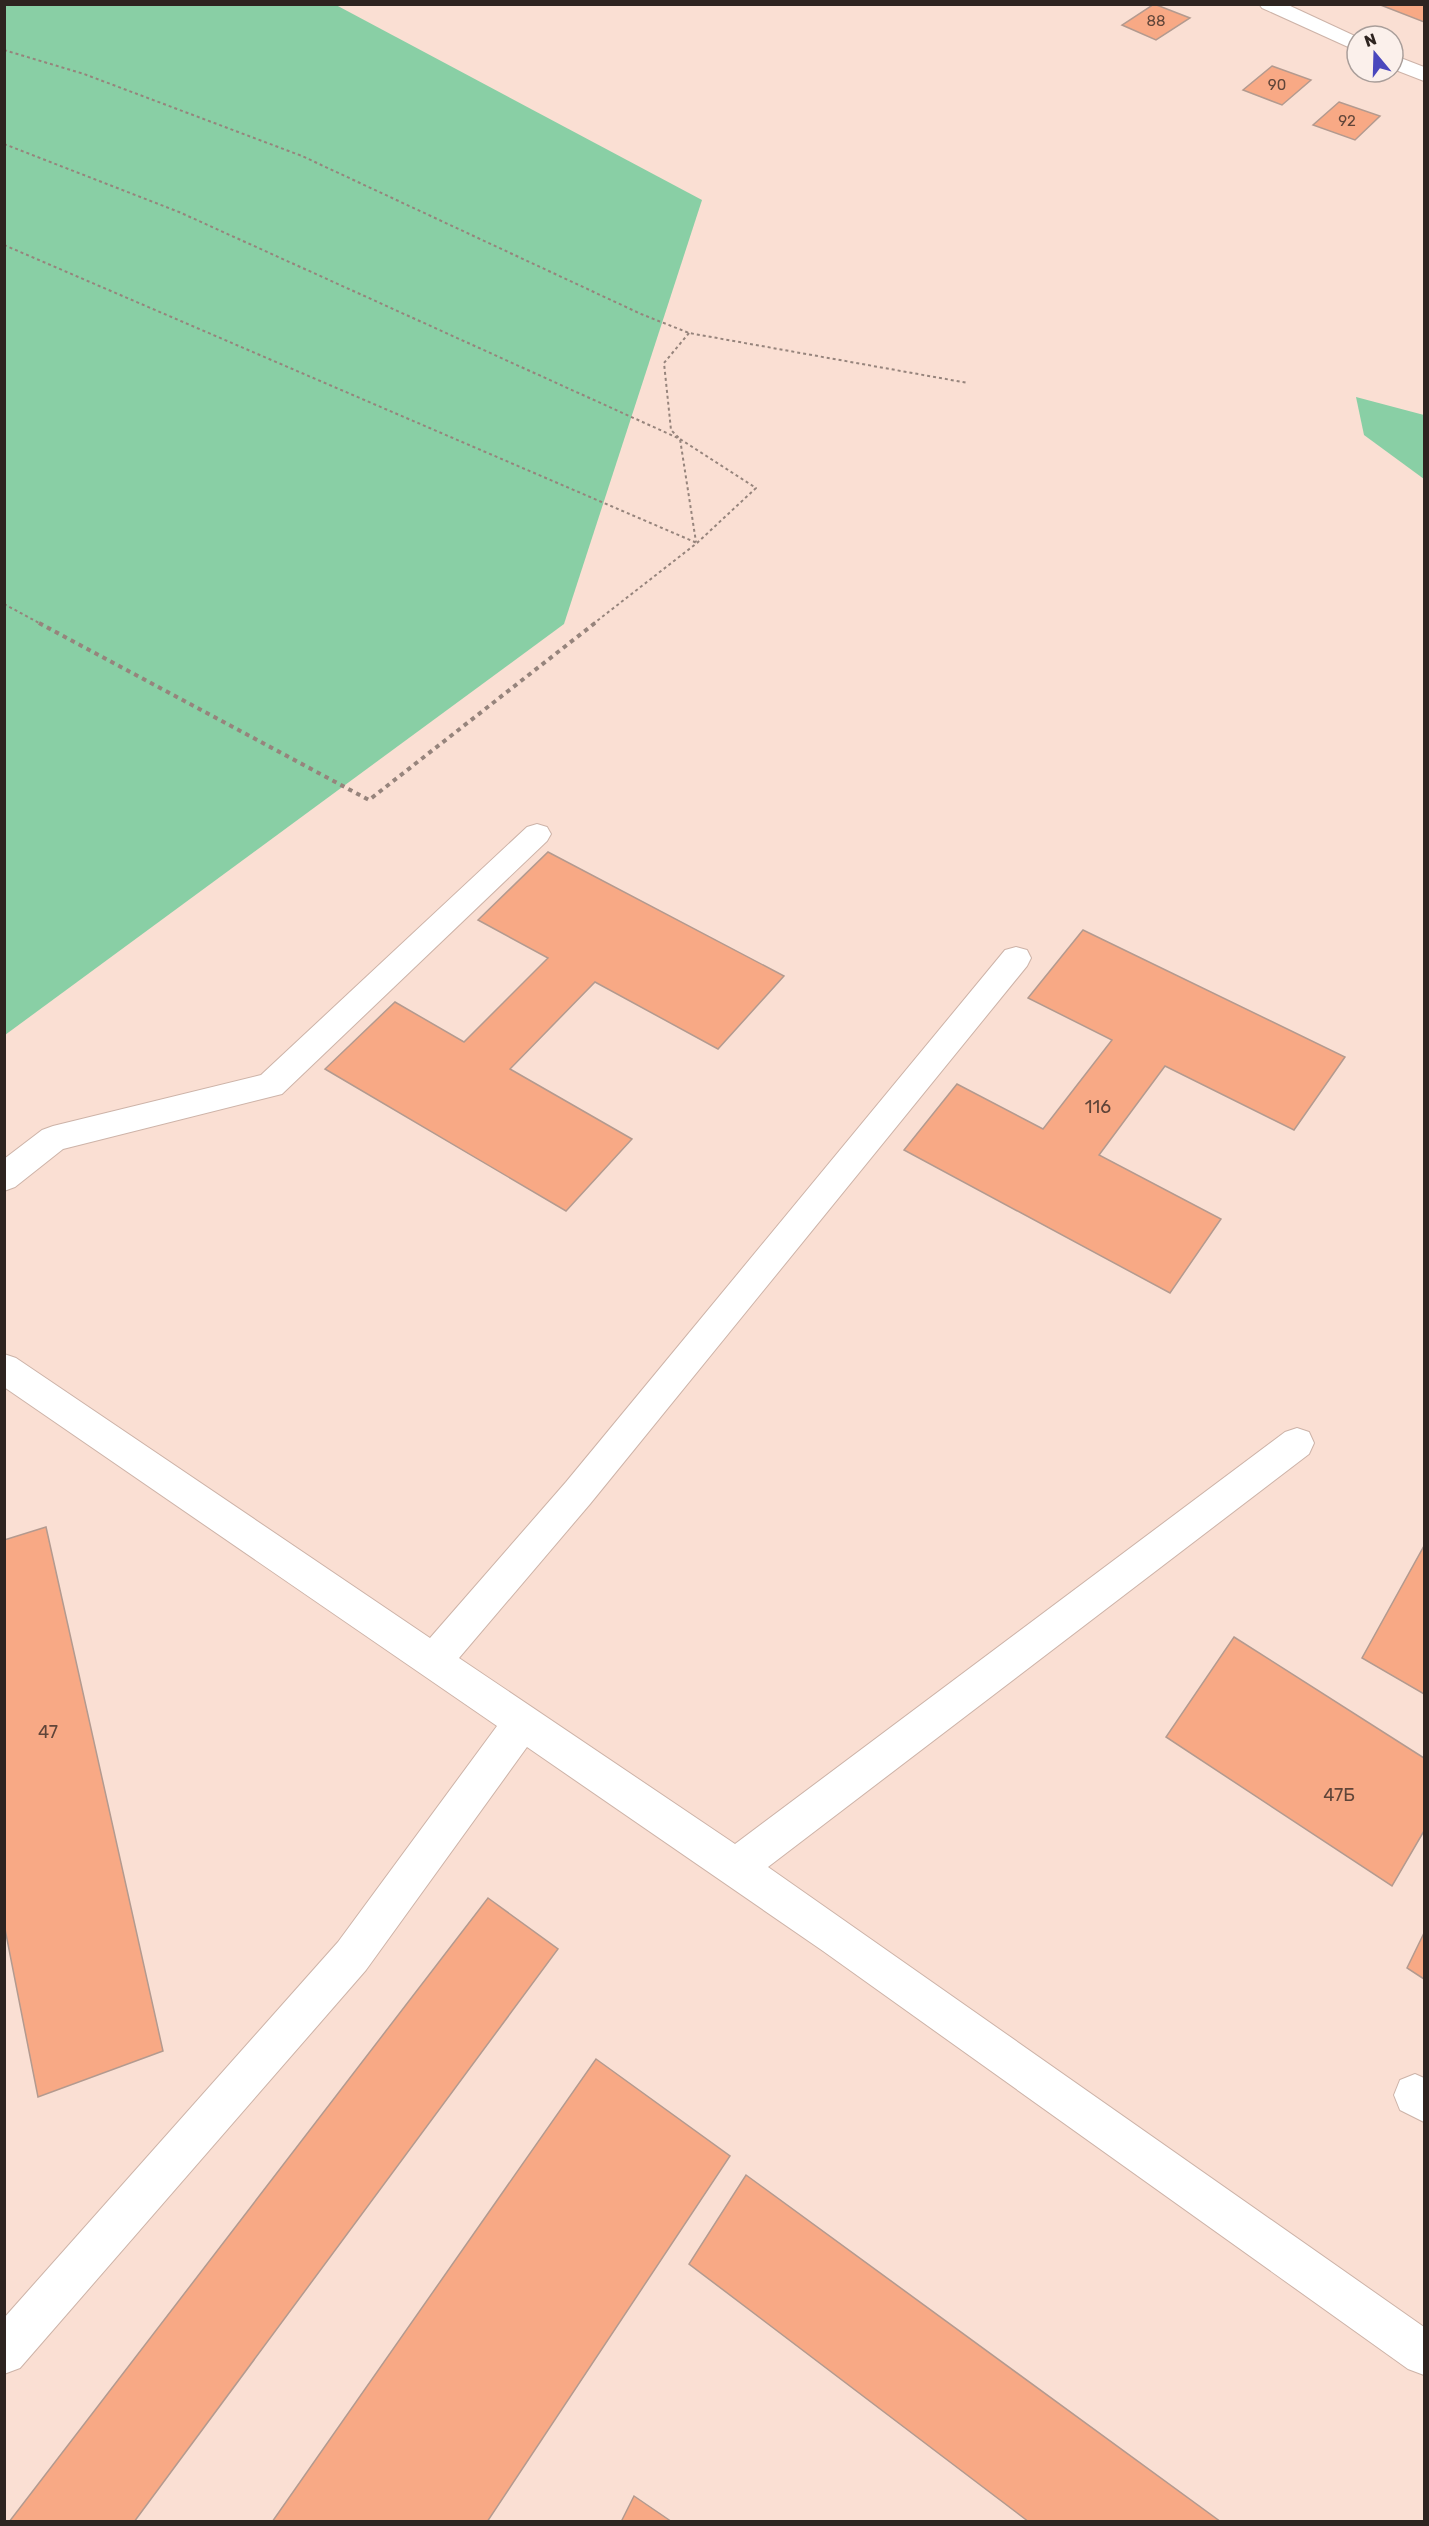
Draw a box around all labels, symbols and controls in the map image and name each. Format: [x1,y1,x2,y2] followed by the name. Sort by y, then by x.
[1146,12,1166,30] house number: 88
[1345,24,1405,84] north arrow
[1362,29,1379,51] text: N
[1268,76,1286,94] house number: 90
[1338,112,1356,130] house number: 92
[1085,1096,1111,1118] house number: 116
[38,1721,58,1743] house number: 47
[1323,1784,1355,1806] house number: 47Б

